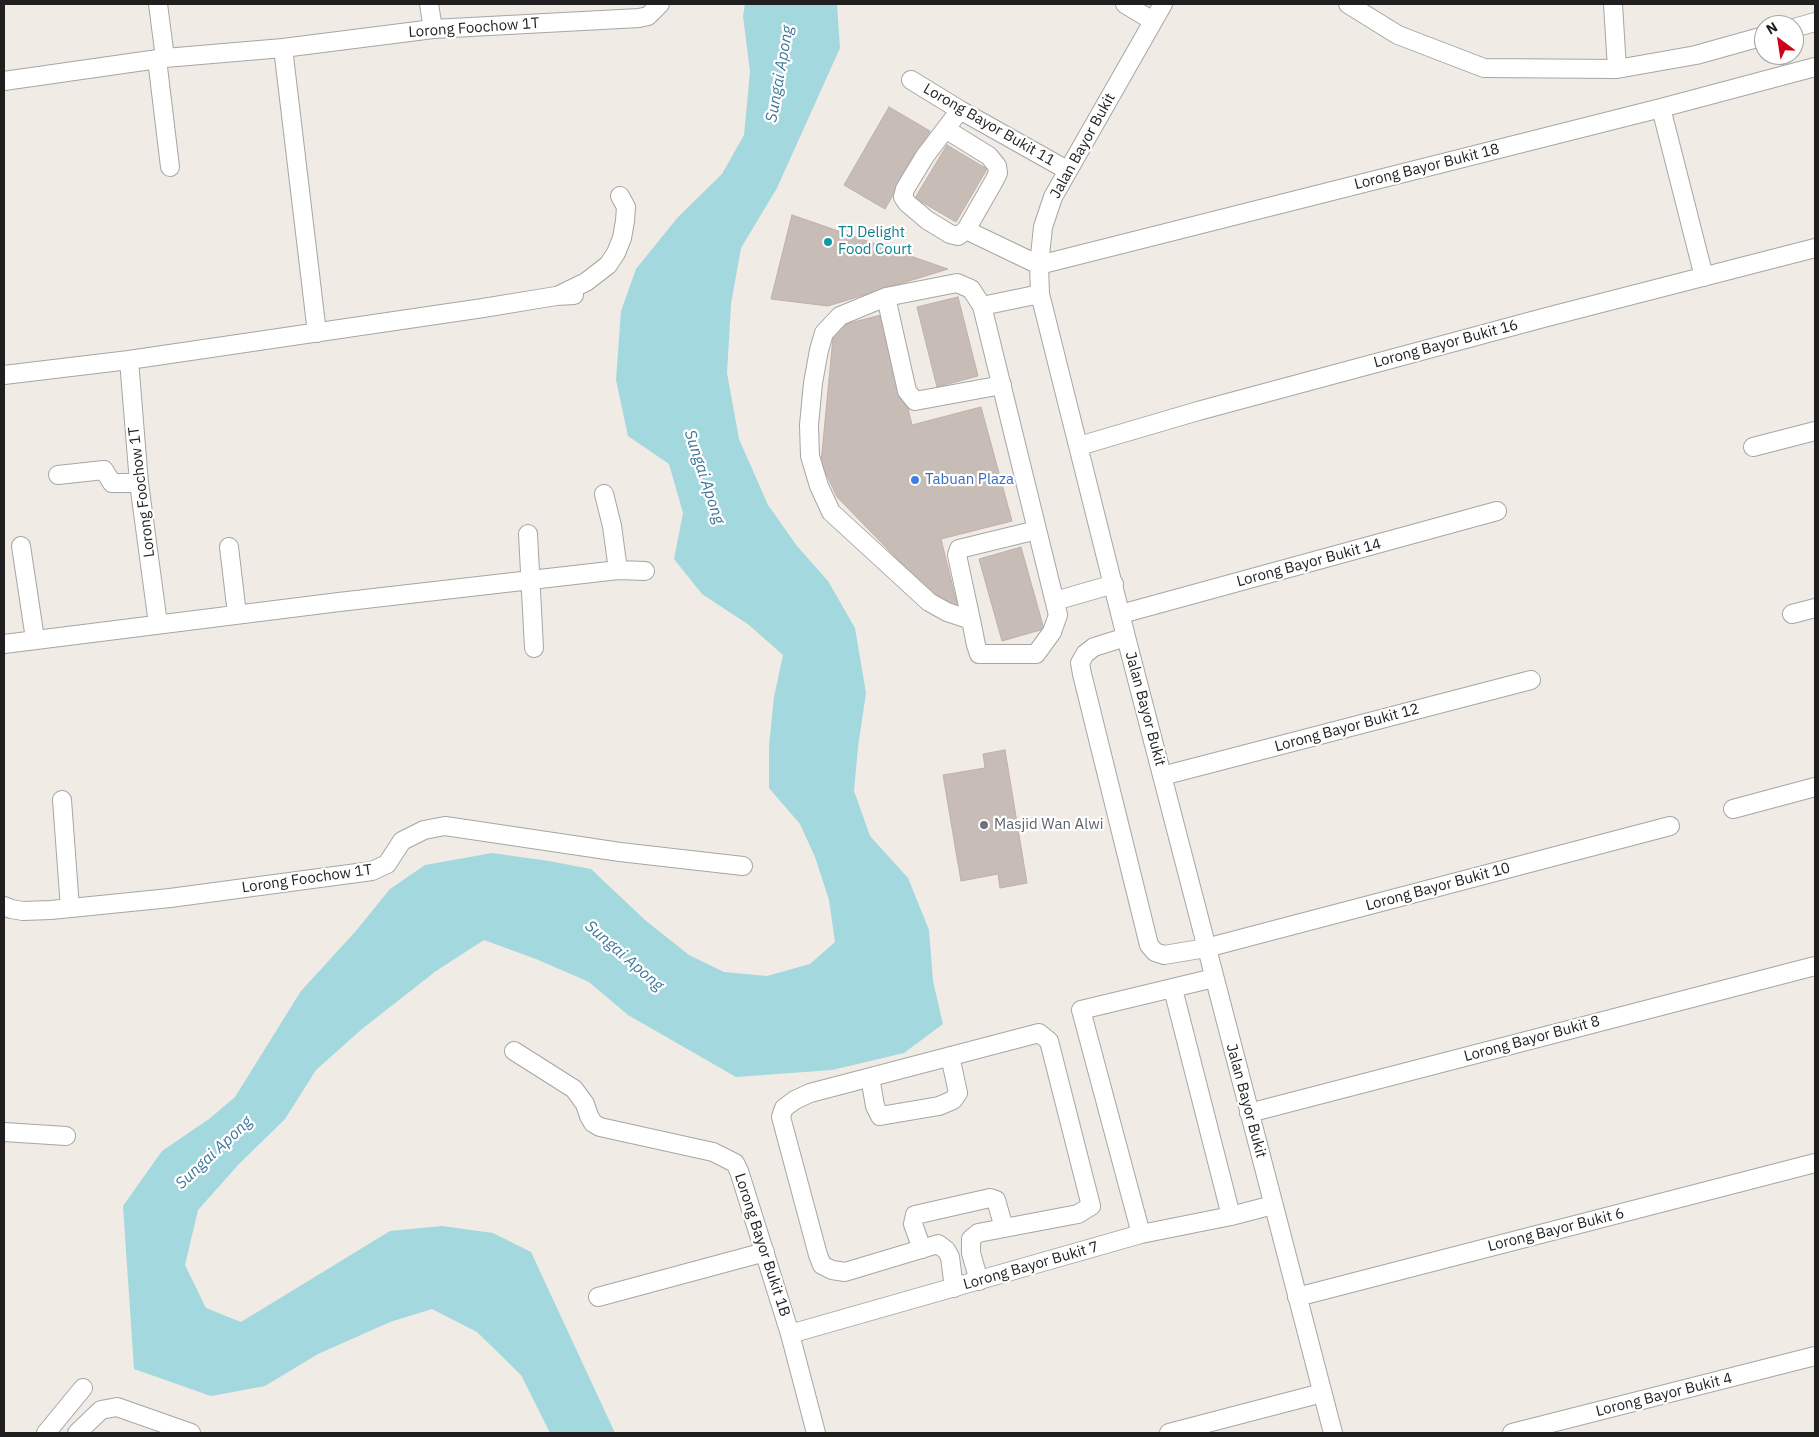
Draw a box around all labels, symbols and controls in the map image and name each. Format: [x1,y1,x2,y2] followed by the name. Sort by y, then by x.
[408,14,540,42] street label: Lorong Foochow 1T
[1754,15,1804,65] north arrow
[1763,18,1781,38] text: N
[762,24,798,124] water label: Sungai Apong
[920,80,1058,170] street label: Lorong Bayor Bukit 11
[1047,90,1119,202] street label: Jalan Bayor Bukit
[1353,140,1501,194] street label: Lorong Bayor Bukit 18
[838,224,912,259] place label: TJ Delight Food Court
[822,236,834,248] marker: TJ Delight Food Court
[1372,316,1520,372] street label: Lorong Bayor Bukit 16
[125,426,159,558] street label: Lorong Foochow 1T
[680,428,728,526] water label: Sungai Apong
[925,471,1014,489] place label: Tabuan Plaza
[909,474,921,486] marker: Tabuan Plaza
[1235,535,1383,591] street label: Lorong Bayor Bukit 14
[1121,650,1169,768] street label: Jalan Bayor Bukit
[1273,700,1421,756] street label: Lorong Bayor Bukit 12
[994,816,1103,834] place label: Masjid Wan Alwi
[978,819,990,831] marker: Masjid Wan Alwi
[1364,859,1512,915] street label: Lorong Bayor Bukit 10
[241,861,373,897] street label: Lorong Foochow 1T
[581,917,667,995] water label: Sungai Apong
[1462,1012,1602,1066] street label: Lorong Bayor Bukit 8
[1222,1042,1270,1160] street label: Jalan Bayor Bukit
[172,1113,256,1193] water label: Sungai Apong
[730,1171,794,1319] street label: Lorong Bayor Bukit 1B
[1486,1204,1626,1256] street label: Lorong Bayor Bukit 6
[961,1238,1101,1294] street label: Lorong Bayor Bukit 7
[1594,1369,1734,1421] street label: Lorong Bayor Bukit 4

